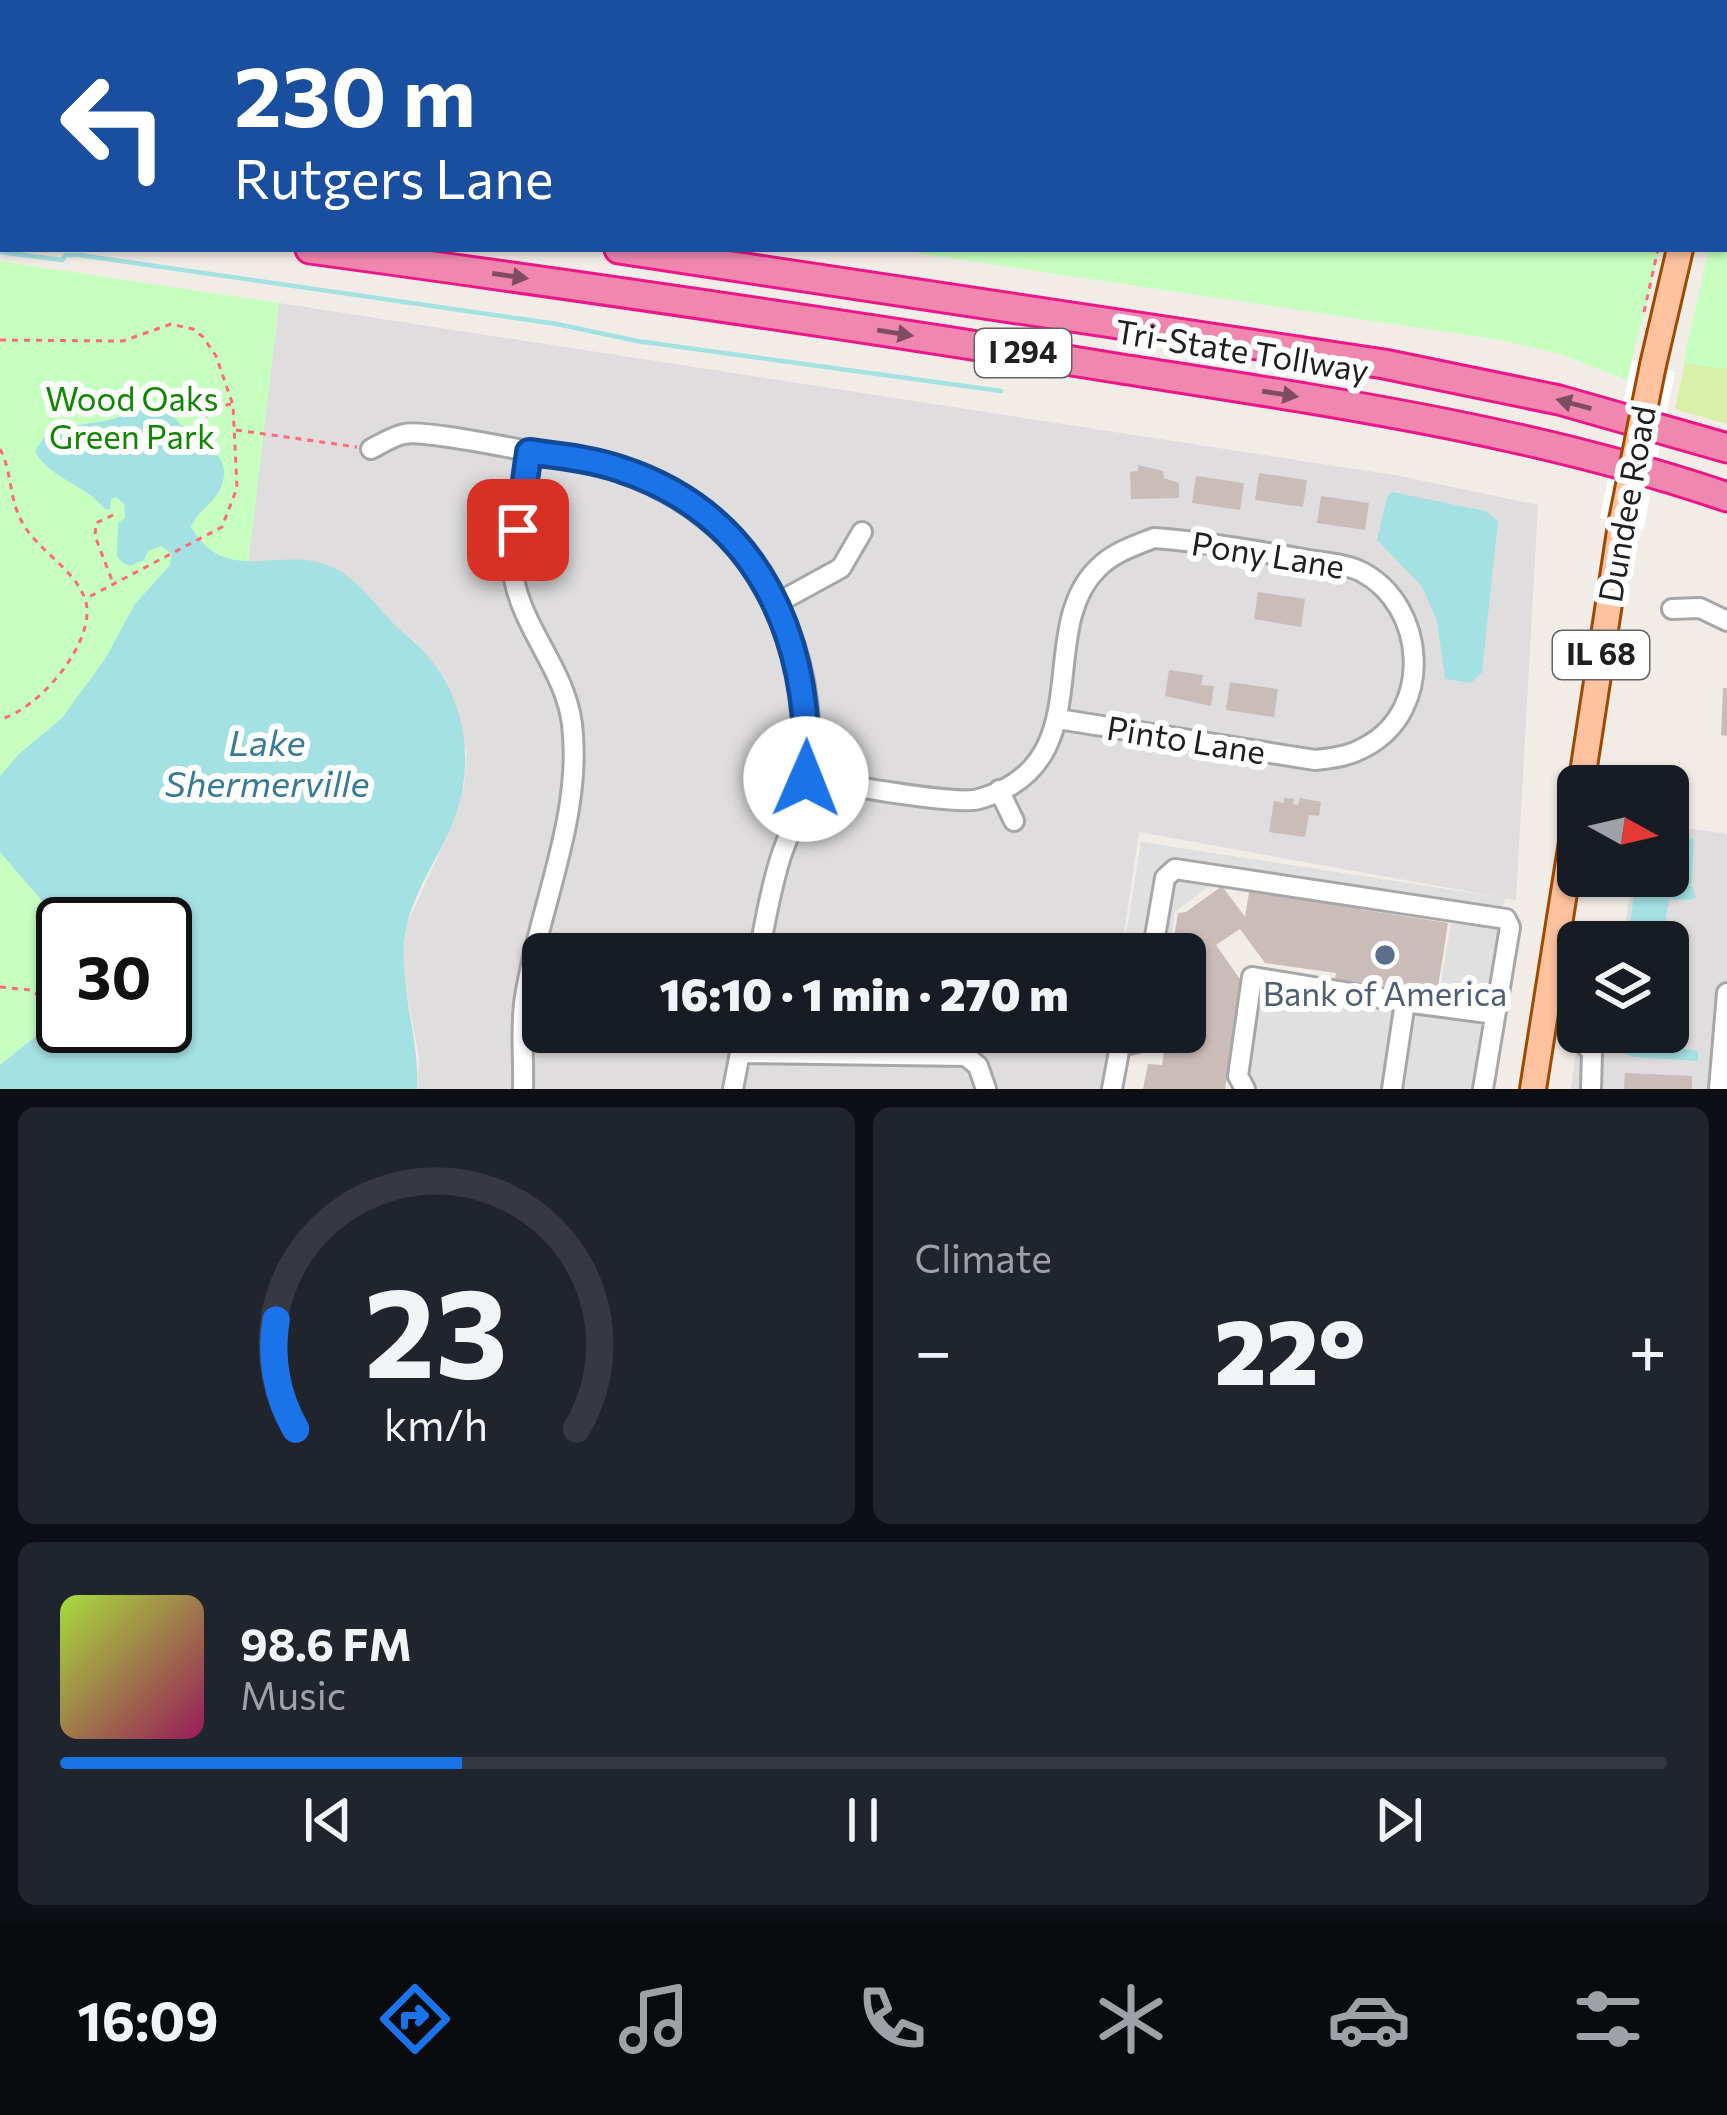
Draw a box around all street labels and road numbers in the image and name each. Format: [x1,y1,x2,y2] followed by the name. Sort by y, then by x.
[1113,309,1372,390] street label: Tri-State Tollway
[975,329,1071,377] road number: I 294
[1588,402,1663,605] street label: Dundee Road
[1189,521,1348,586] street label: Pony Lane
[1553,631,1649,679] road number: IL 68
[1104,706,1268,771] street label: Pinto Lane

